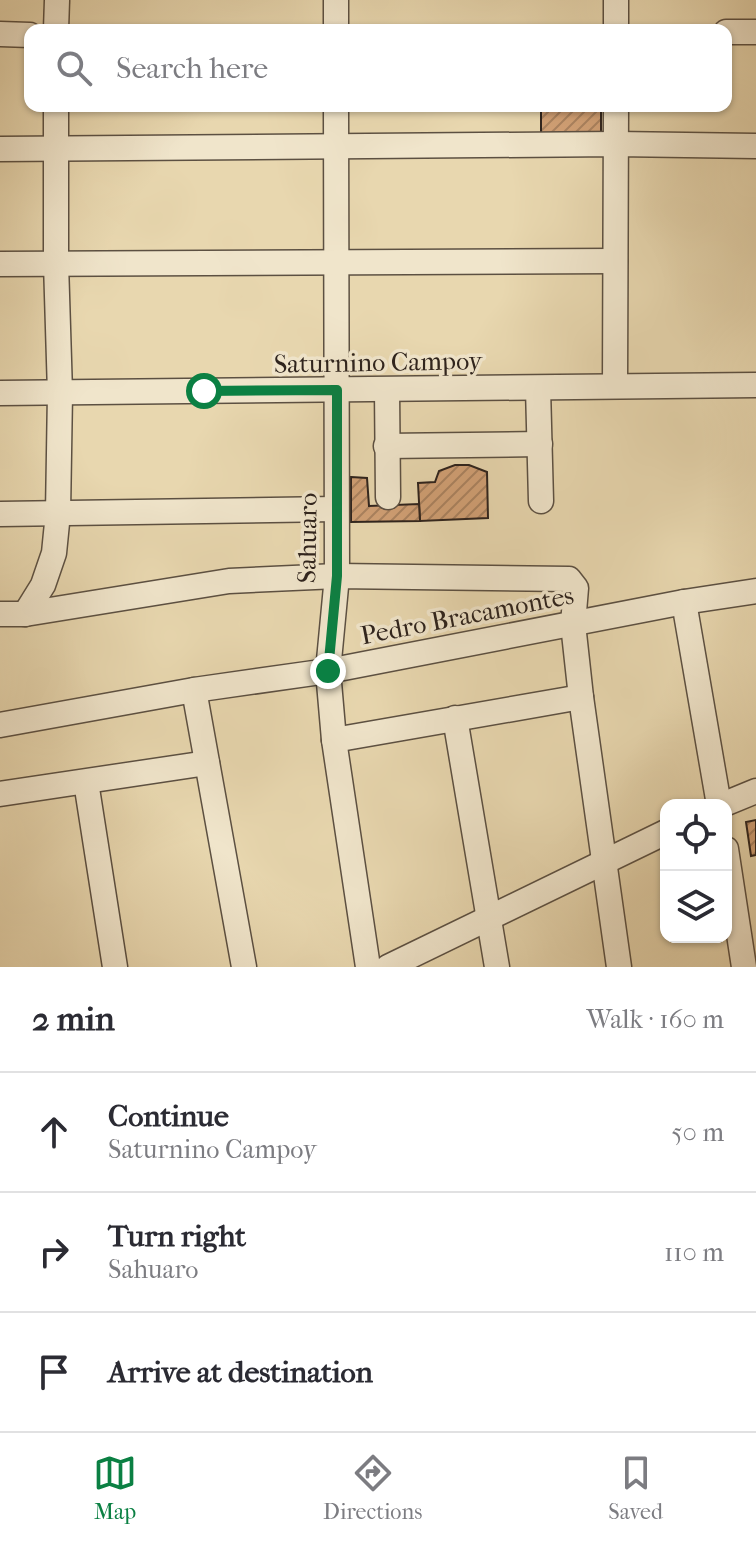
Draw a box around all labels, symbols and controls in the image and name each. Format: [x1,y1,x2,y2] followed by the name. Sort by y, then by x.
[24,24,732,112] search box
[52,46,96,90] icon: search
[116,51,268,86] text: Search here
[274,345,484,380] street label: Saturnino Campoy
[186,373,222,409] route start
[291,492,324,584] street label: Sahuaro
[358,580,576,651] street label: Pedro Bracamontes
[310,653,346,689] route end
[660,799,732,943] map controls
[660,799,732,871] button: locate
[660,871,732,943] button: layers
[32,999,115,1039] text: 2 min
[586,1004,724,1035] text: Walk · 160 m
[108,1099,229,1134] text: Continue
[32,1110,76,1154] icon: ahead
[671,1117,724,1148] text: 50 m
[108,1134,316,1165] text: Saturnino Campoy
[108,1219,246,1254] text: Turn right
[32,1230,76,1274] icon: right
[664,1237,724,1268] text: 110 m
[108,1254,199,1285] text: Sahuaro
[32,1350,76,1394] icon: arrive
[108,1355,373,1390] text: Arrive at destination
[93,1451,137,1525] tab: Map
[323,1451,422,1525] tab: Directions
[608,1451,663,1525] tab: Saved

